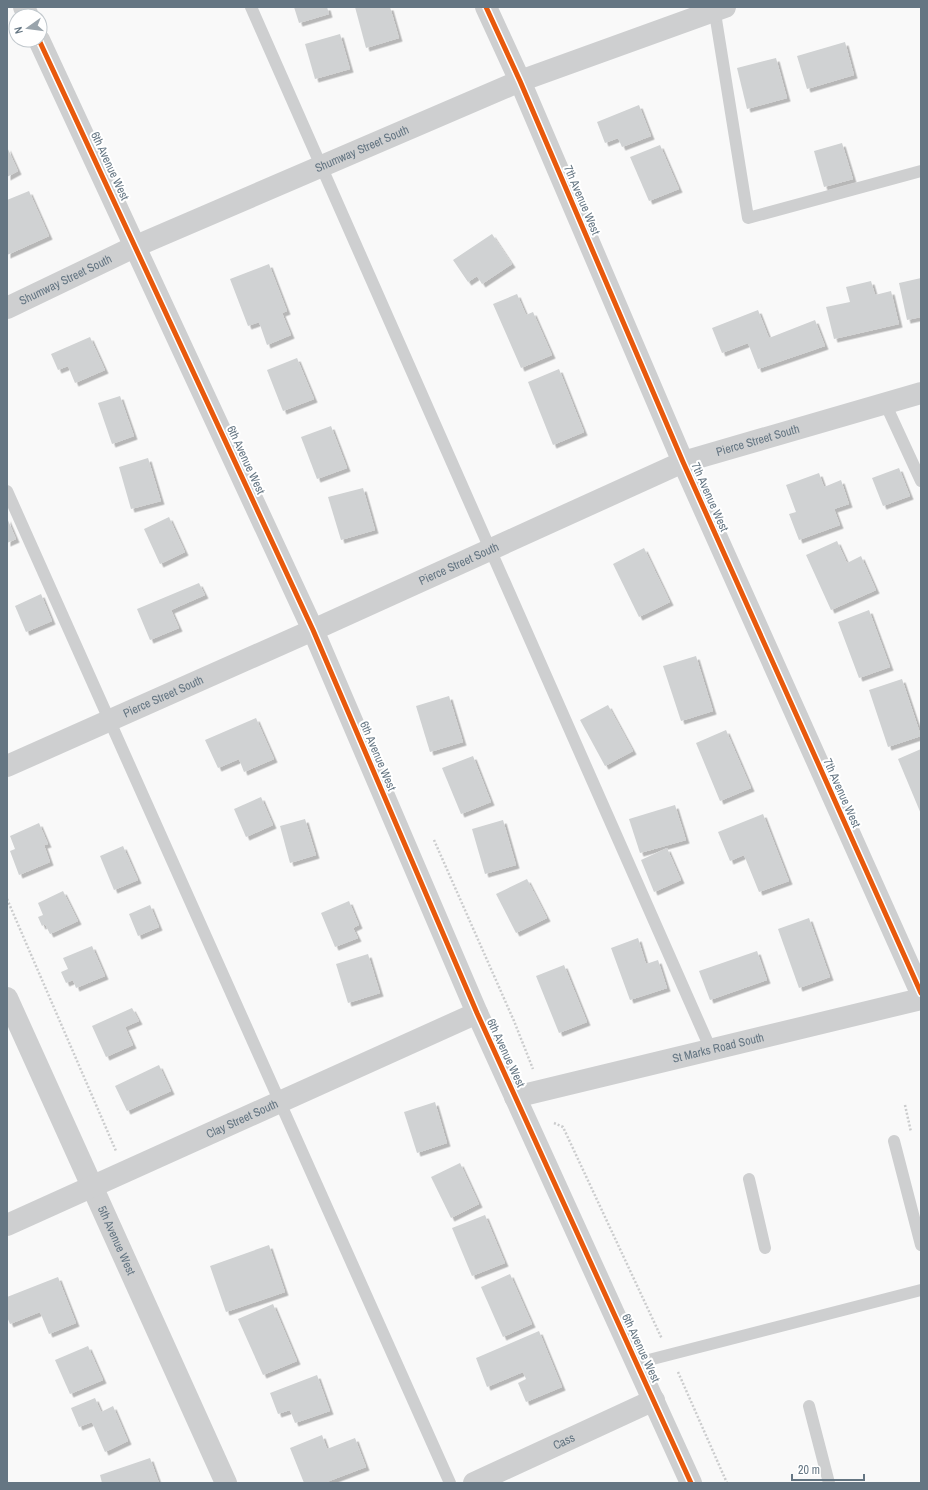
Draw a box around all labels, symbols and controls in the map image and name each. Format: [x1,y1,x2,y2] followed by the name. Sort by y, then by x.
[8,8,48,48] north arrow
[11,26,26,35] text: N
[312,122,411,176] street label: Shumway Street South
[87,129,133,203] street label: 6th Avenue West
[560,163,604,237] street label: 7th Avenue West
[17,251,115,309] street label: Shumway Street South
[714,421,801,460] street label: Pierce Street South
[223,423,269,497] street label: 6th Avenue West
[688,460,732,534] street label: 7th Avenue West
[416,539,501,589] street label: Pierce Street South
[121,672,206,721] street label: Pierce Street South
[356,719,400,793] street label: 6th Avenue West
[820,756,864,830] street label: 7th Avenue West
[483,1016,529,1090] street label: 6th Avenue West
[671,1029,766,1067] street label: St Marks Road South
[204,1096,281,1142] street label: Clay Street South
[94,1203,139,1278] street label: 5th Avenue West
[618,1311,664,1385] street label: 6th Avenue West
[550,1430,578,1454] street label: Cass
[792,1456,864,1482] scale bar
[798,1462,820,1478] text: 20 m

